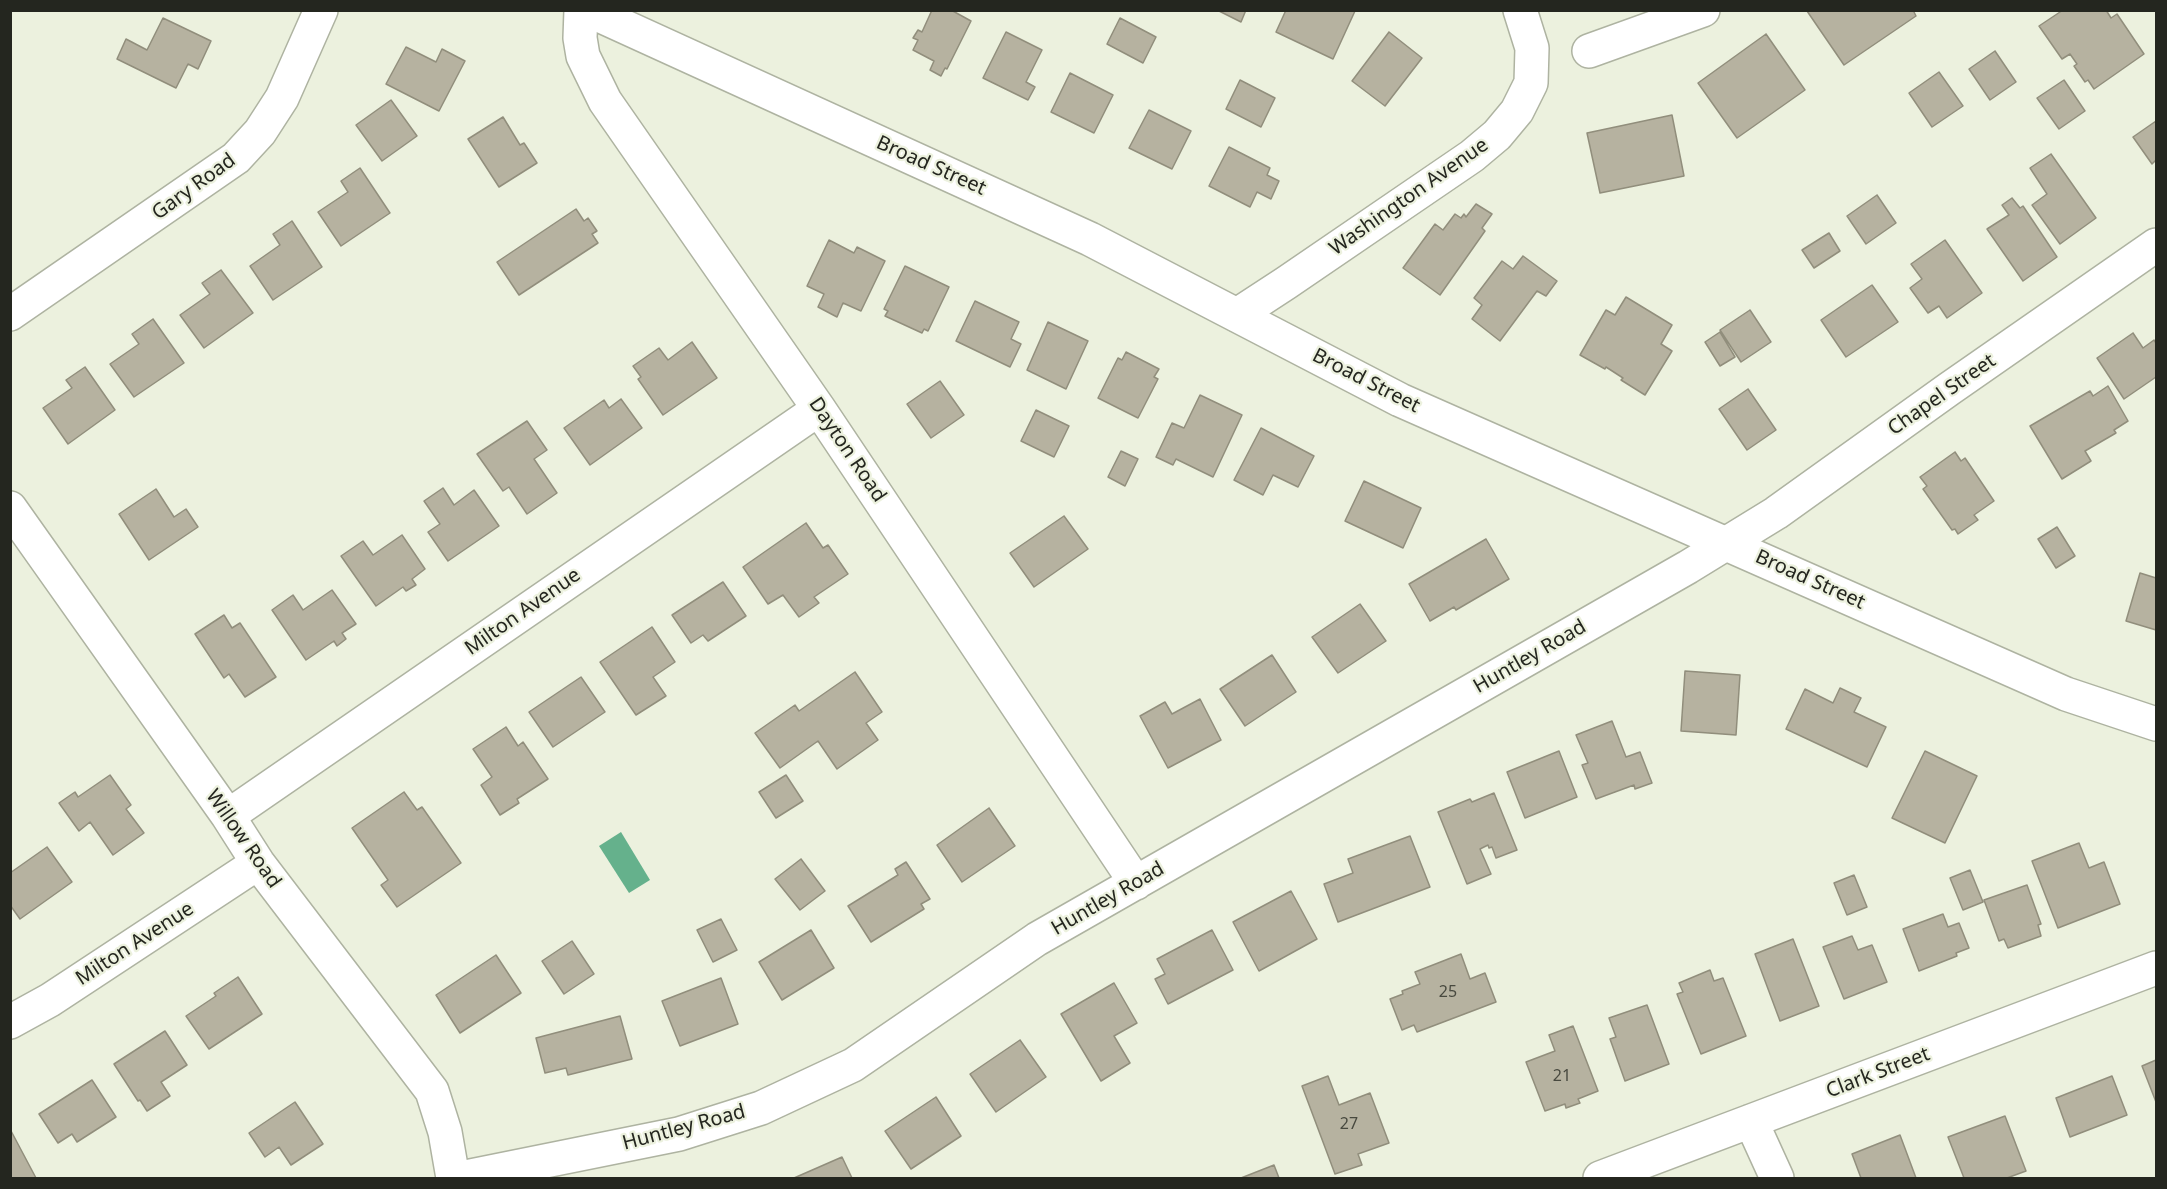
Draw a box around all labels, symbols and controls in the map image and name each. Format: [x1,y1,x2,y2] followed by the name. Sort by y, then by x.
[872,131,990,201] street label: Broad Street
[1325,133,1493,261] street label: Washington Avenue
[148,149,240,225] street label: Gary Road
[1308,344,1424,418] street label: Broad Street
[1884,349,2000,441] street label: Chapel Street
[803,393,891,507] street label: Dayton Road
[1751,545,1869,615] street label: Broad Street
[461,563,585,661] street label: Milton Avenue
[1469,615,1591,699] street label: Huntley Road
[200,785,286,893] street label: Willow Road
[1047,857,1169,941] street label: Huntley Road
[72,897,198,991] street label: Milton Avenue
[1439,982,1457,1002] house number: 25
[1823,1042,1933,1104] street label: Clark Street
[1553,1066,1571,1086] house number: 21
[620,1100,748,1156] street label: Huntley Road
[1340,1114,1358,1134] house number: 27

